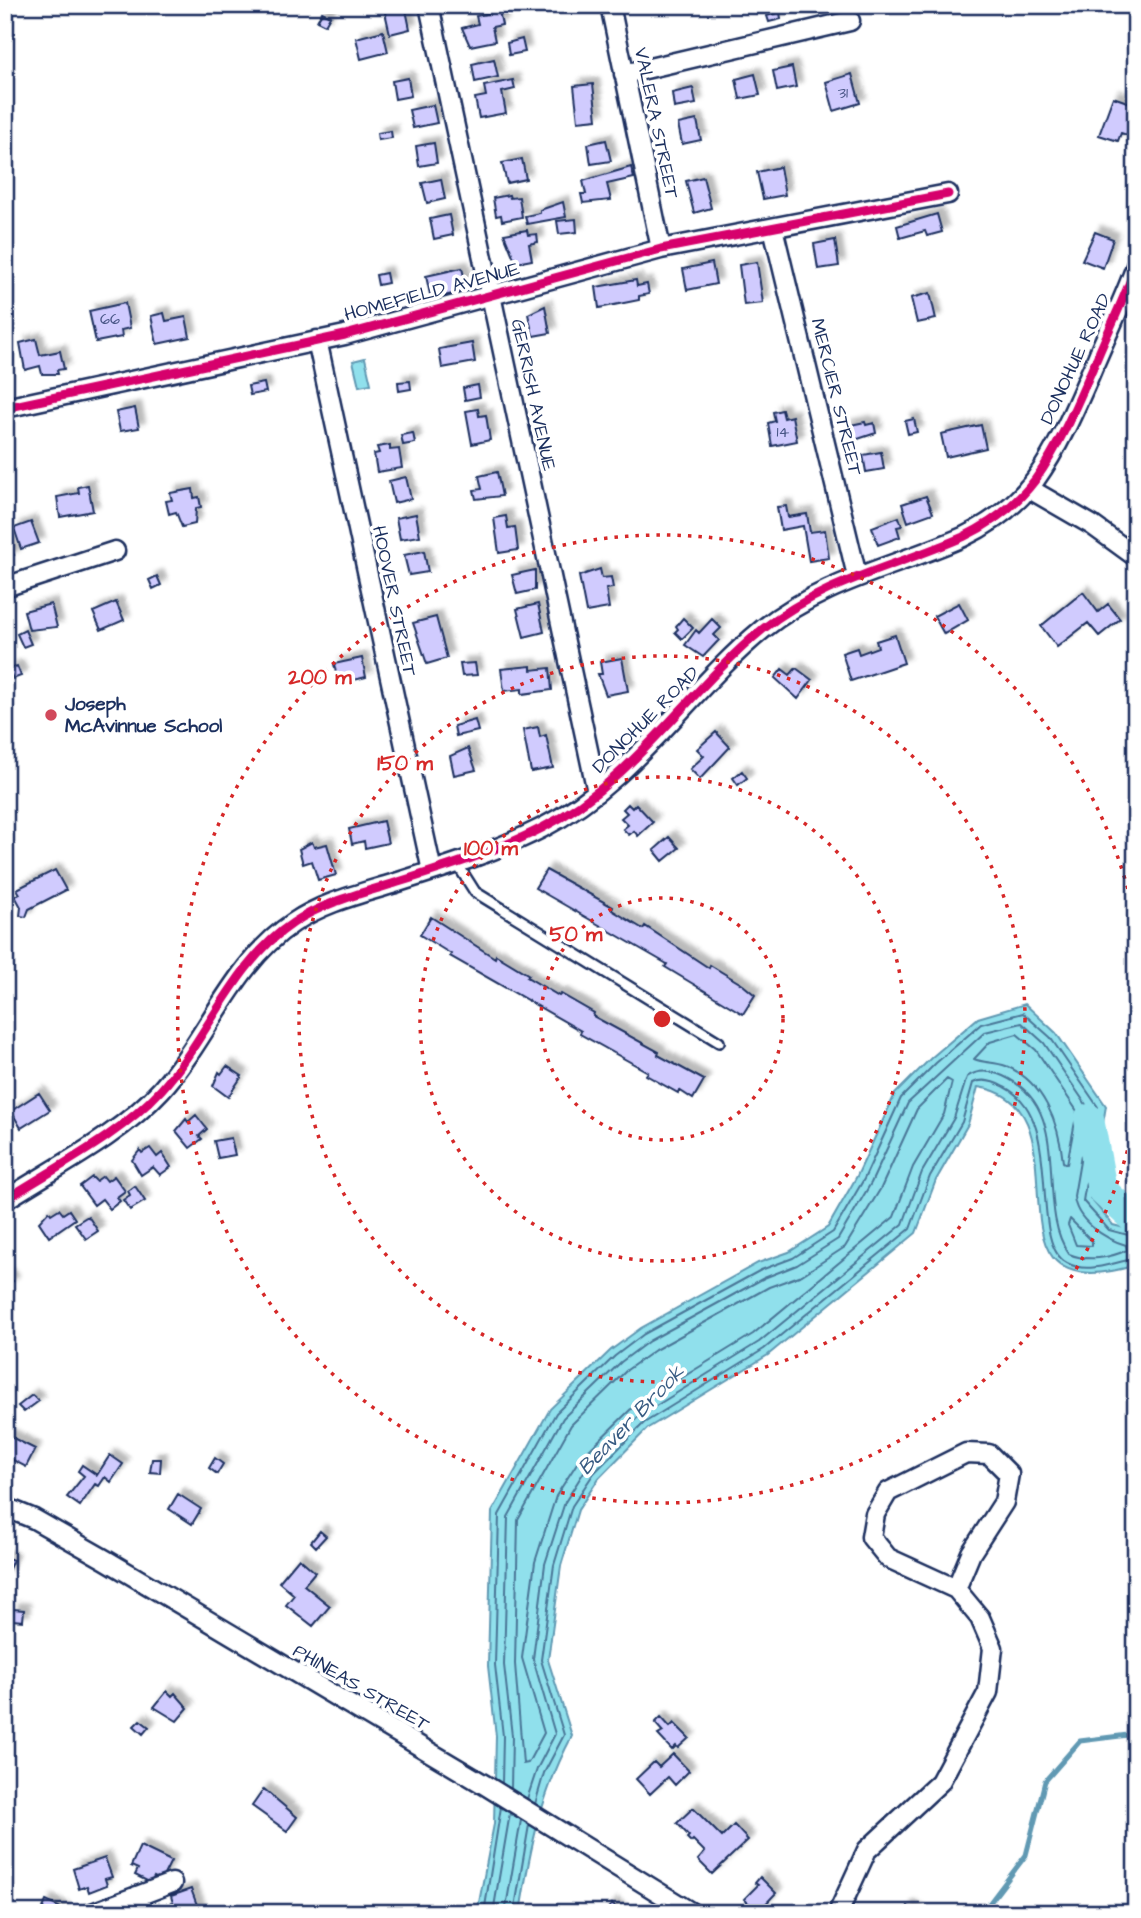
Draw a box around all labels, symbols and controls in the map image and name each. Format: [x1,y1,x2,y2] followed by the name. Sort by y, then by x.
[627,45,685,201] street label: VALERA STREET
[838,82,848,104] house number: 31
[341,256,523,328] street label: HOMEFIELD AVENUE
[1034,289,1118,429] street label: DONOHUE ROAD
[100,308,120,330] house number: 66
[504,316,562,474] street label: GERRISH AVENUE
[803,316,869,479] street label: MERCIER STREET
[777,421,790,443] house number: 14
[365,523,423,679] street label: HOOVER STREET
[586,660,706,780] street label: DONOHUE ROAD
[287,663,352,692] text: 200 m
[64,691,222,740] place label: Joseph McAvinnue School
[43,707,59,723] marker: Joseph McAvinnue School
[377,749,433,778] text: 150 m
[464,834,519,863] text: 100 m
[550,920,603,949] text: 50 m
[650,1007,674,1031] centre of rings
[571,1358,692,1481] water label: Beaver Brook
[288,1638,434,1738] street label: PHINEAS STREET

